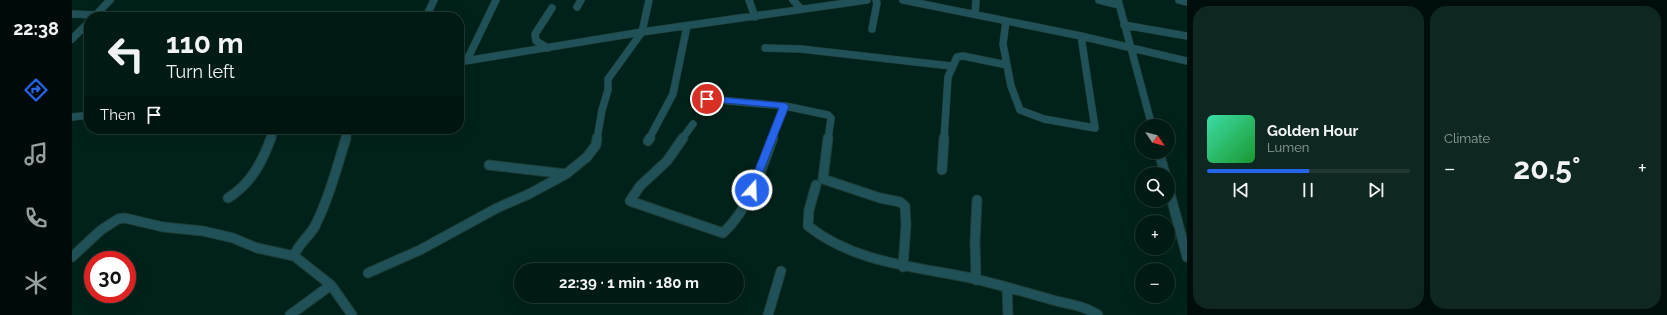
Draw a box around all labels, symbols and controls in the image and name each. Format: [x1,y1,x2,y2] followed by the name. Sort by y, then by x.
[13,18,59,39] text: 22:38
[166,27,244,60] text: 110 m
[100,28,152,80] icon: left
[166,61,235,82] text: Turn left
[22,76,50,104] icon: directions
[690,82,724,116] pin
[696,88,718,110] icon: arrive
[143,104,165,126] icon: arrive
[100,106,135,124] text: Then
[1135,119,1175,159] north arrow
[1135,119,1175,303] map controls
[1267,122,1358,140] text: Golden Hour
[1444,131,1490,146] text: Climate
[22,140,50,168] icon: music
[1267,140,1309,155] text: Lumen
[1513,151,1580,186] text: 20.5°
[1444,155,1456,181] text: −
[1638,155,1647,181] text: +
[1135,167,1175,207] button: search
[731,169,773,211] position arrow
[1230,179,1252,201] icon: previous
[1297,179,1319,201] icon: pause
[1365,179,1387,201] icon: next
[22,204,50,232] icon: phone
[1135,215,1175,255] button: +
[84,251,136,303] speed limit sign: 30
[1135,263,1175,303] button: −
[22,269,50,297] icon: climate
[559,274,699,292] text: 22:39 · 1 min · 180 m

